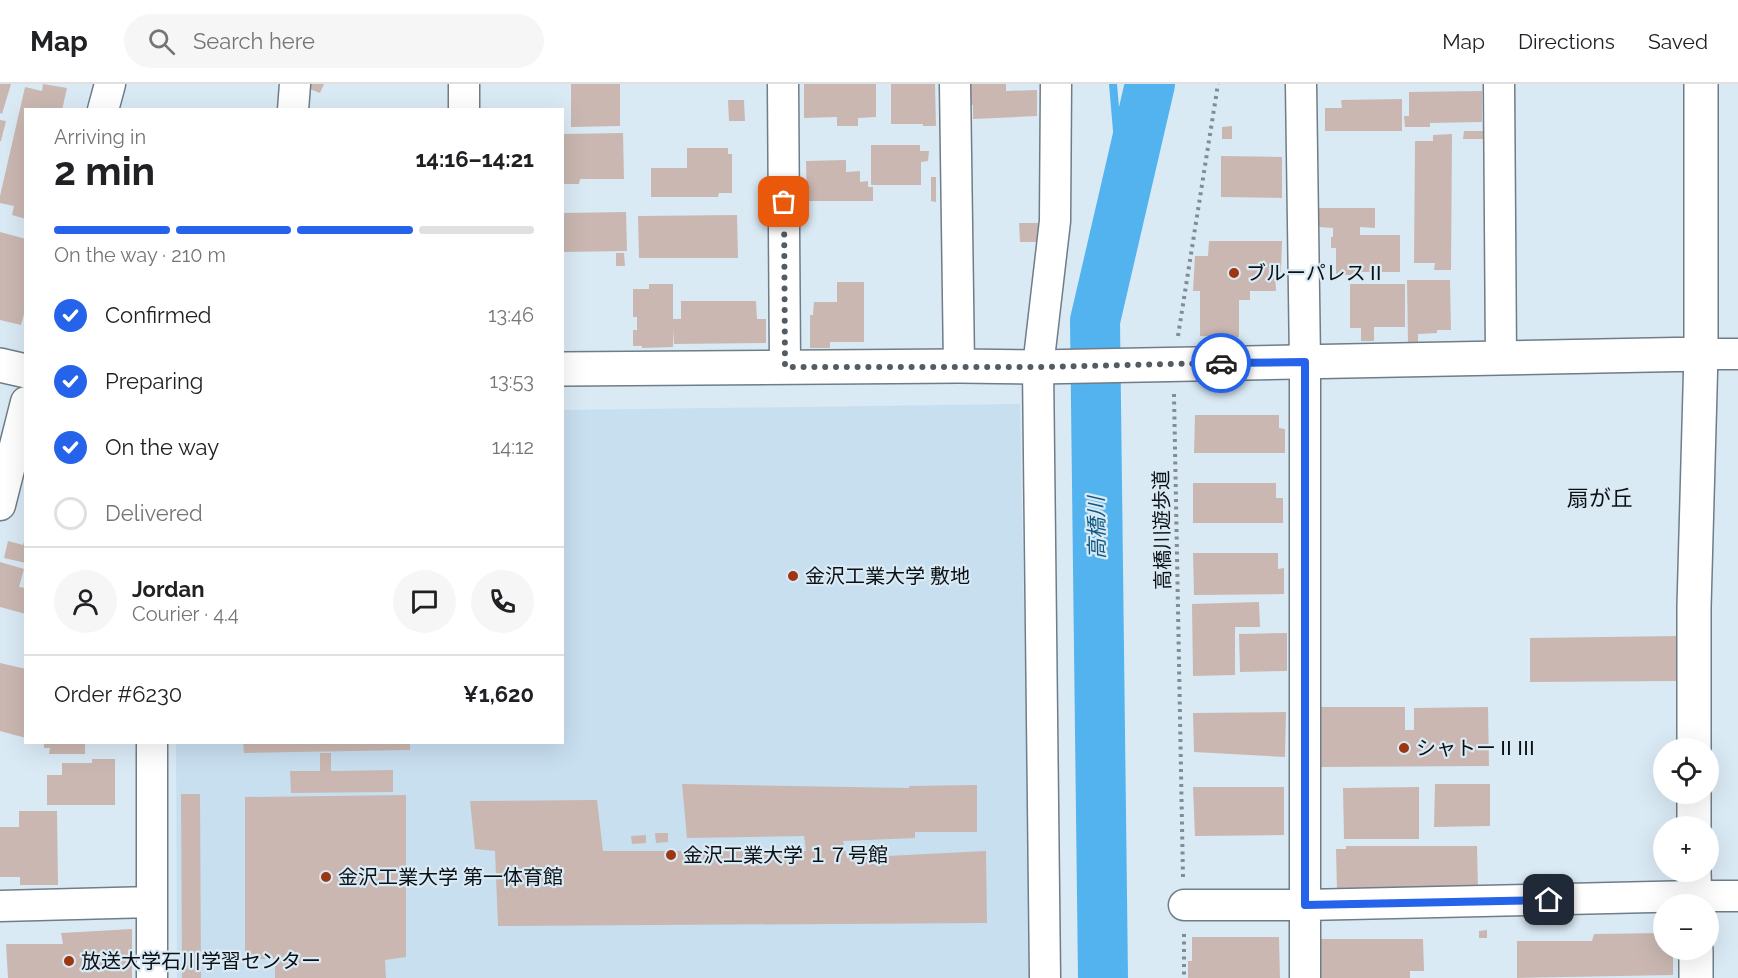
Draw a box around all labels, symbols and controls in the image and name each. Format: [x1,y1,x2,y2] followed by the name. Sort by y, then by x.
[124,14,544,68] search box
[30,25,88,58] text: Map
[145,25,178,58] icon: search
[193,28,315,54] text: Search here
[1442,29,1485,54] text: Map
[1518,29,1615,54] text: Directions
[1648,29,1708,54] text: Saved
[54,125,146,149] text: Arriving in
[416,146,534,172] text: 14:16–14:21
[54,148,155,194] text: 2 min
[758,176,809,227] pin
[767,185,800,218] icon: bag
[54,243,226,267] text: On the way · 210 m
[1246,261,1386,285] place label: ブルーパレスⅡ
[1227,266,1241,280] marker: ブルーパレスⅡ
[54,299,87,332] icon: check
[105,302,212,328] text: Confirmed
[488,303,534,327] text: 13:46
[1191,333,1251,393] courier
[1205,347,1238,380] icon: car
[54,365,87,398] icon: check
[105,368,203,394] text: Preparing
[489,369,534,393] text: 13:53
[54,431,87,464] icon: check
[105,434,219,460] text: On the way
[492,435,534,459] text: 14:12
[1149,470,1175,590] street label: 高橋川遊歩道
[1567,485,1633,511] district label: 扇が丘
[1083,494,1110,560] water label: 高橋川
[105,500,203,526] text: Delivered
[805,564,970,588] place label: 金沢工業大学 敷地
[786,569,800,583] marker: 金沢工業大学 敷地
[54,570,117,633] button: person
[393,570,456,633] button: chat
[471,570,534,633] button: phone
[132,576,204,602] text: Jordan
[132,602,239,626] text: Courier · 4.4
[54,681,182,707] text: Order #6230
[463,681,534,707] text: ¥1,620
[1416,736,1536,760] place label: シャトーⅡⅢ
[1653,738,1719,960] map controls
[1653,738,1719,804] button: locate
[1397,741,1411,755] marker: シャトーⅡⅢ
[1653,816,1719,882] button: +
[683,843,888,867] place label: 金沢工業大学 １７号館
[664,848,678,862] marker: 金沢工業大学 １７号館
[338,865,563,889] place label: 金沢工業大学 第一体育館
[319,870,333,884] marker: 金沢工業大学 第一体育館
[1523,874,1574,925] pin
[1532,883,1565,916] icon: home
[1653,894,1719,960] button: −
[81,949,321,973] place label: 放送大学石川学習センター
[62,954,76,968] marker: 放送大学石川学習センター

